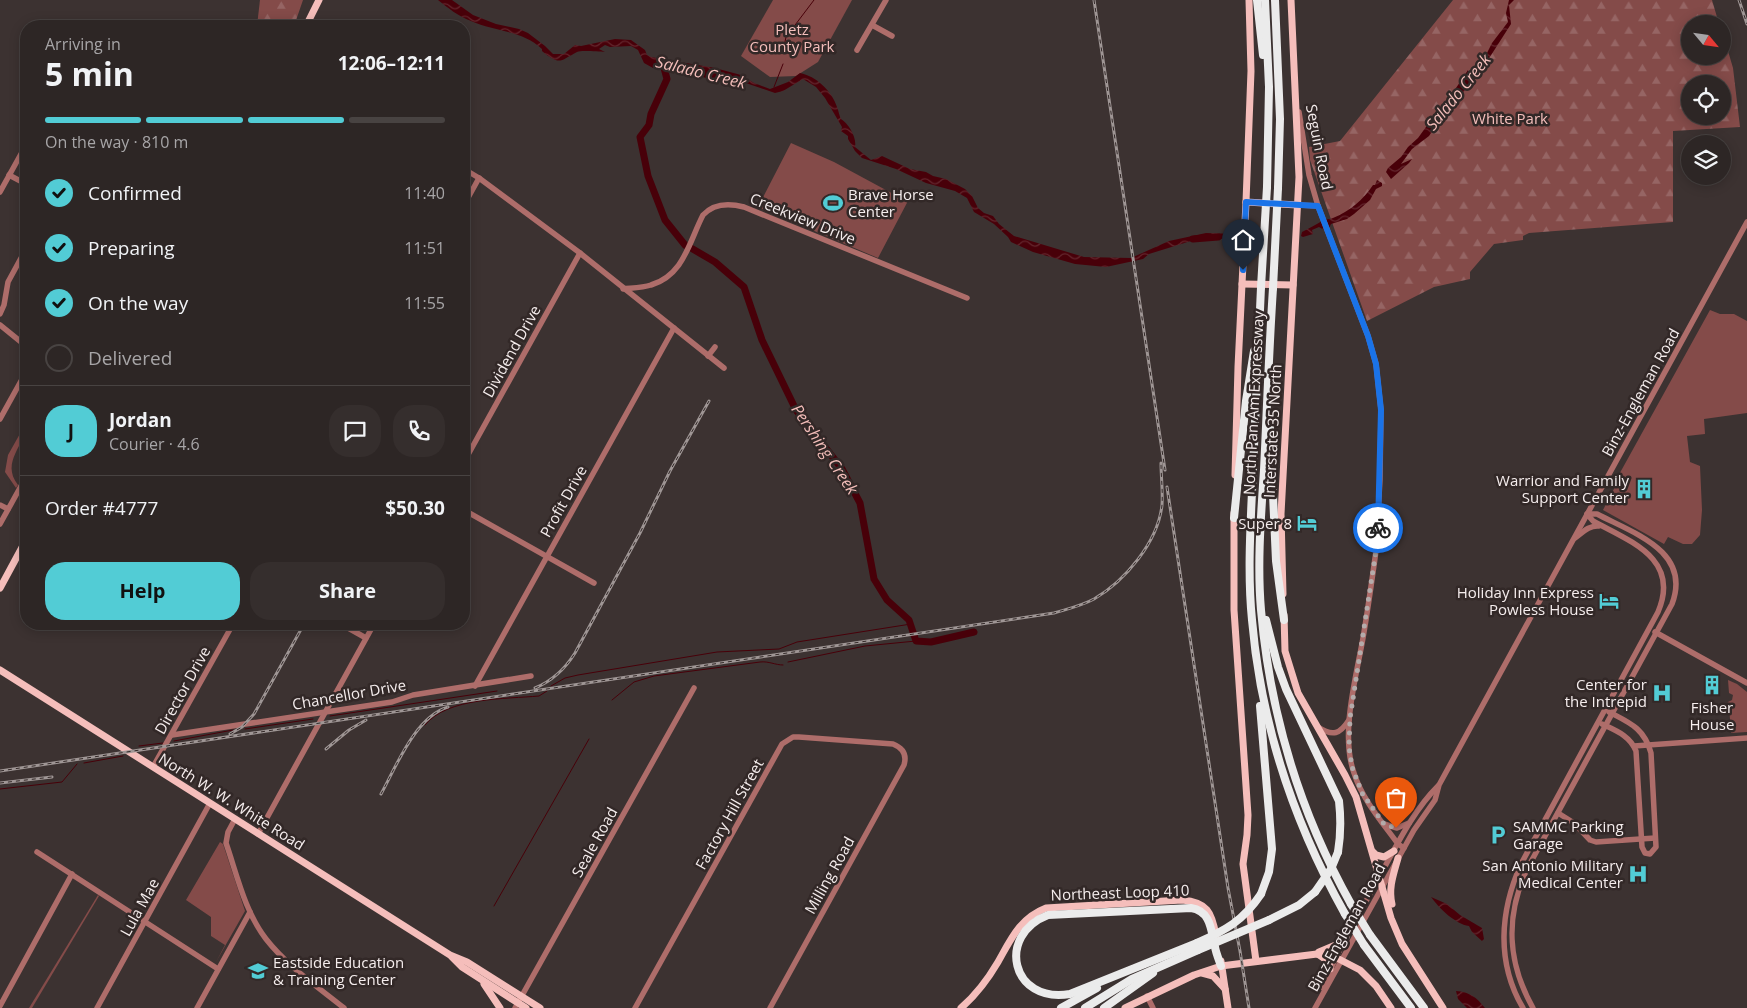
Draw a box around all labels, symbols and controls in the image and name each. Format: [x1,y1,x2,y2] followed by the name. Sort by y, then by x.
[1681,15,1731,65] north arrow
[1681,15,1731,185] map controls
[750,19,835,56] park label: Pletz County Park
[45,33,121,55] text: Arriving in
[1420,48,1496,135] water label: Salado Creek
[338,50,445,76] text: 12:06–12:11
[654,50,749,94] water label: Salado Creek
[45,52,134,95] text: 5 min
[1681,75,1731,125] button: locate
[1302,103,1338,191] street label: Seguin Road
[1472,108,1548,128] park label: White Park
[45,131,188,153] text: On the way · 810 m
[1681,135,1731,185] button: layers
[45,179,73,207] icon: check
[88,180,182,206] text: Confirmed
[404,182,445,204] text: 11:40
[848,184,934,221] place label: Brave Horse Center
[747,188,859,248] street label: Creekview Drive
[822,192,844,214] sports icon: Brave Horse Center
[1222,219,1264,270] pin
[1229,226,1257,254] icon: home
[45,234,73,262] icon: check
[88,235,175,261] text: Preparing
[404,237,445,259] text: 11:51
[45,289,73,317] icon: check
[88,290,188,316] text: On the way
[404,292,445,314] text: 11:55
[477,301,545,401] street label: Dividend Drive
[1238,310,1268,496] street label: North Pan Am Expressway
[1596,324,1684,460] street label: Binz-Engleman Road
[88,345,172,371] text: Delivered
[1259,364,1285,498] street label: Interstate 35 North
[787,399,864,500] water label: Pershing Creek
[329,405,381,457] button: chat
[393,405,445,457] button: phone
[109,407,172,433] text: Jordan
[68,418,74,444] text: J
[109,433,200,455] text: Courier · 4.6
[535,462,591,540] street label: Profit Drive
[1496,470,1629,507] place label: Warrior and Family Support Center
[1633,478,1655,500] building icon: Warrior and Family Support Center
[45,495,158,521] text: Order #4777
[385,495,445,521] text: $50.30
[1353,503,1403,553] courier
[1296,512,1318,534] hotel icon: Super 8
[1238,513,1292,533] place label: Super 8
[1364,514,1392,542] icon: bike
[45,562,240,620] button: Help
[250,562,445,620] button: Share
[1457,582,1594,619] place label: Holiday Inn Express Powless House
[1598,590,1620,612] hotel icon: Holiday Inn Express Powless House
[150,643,214,737] street label: Director Drive
[291,674,407,714] street label: Chancellor Drive
[1565,674,1647,711] place label: Center for the Intrepid
[1701,674,1723,696] building icon: Fisher House
[1651,682,1673,704] hospital icon: Center for the Intrepid
[1690,697,1734,734] place label: Fisher House
[155,748,309,854] street label: North W. W. White Road
[690,755,768,873] street label: Factory Hill Street
[1375,777,1417,828] pin
[1382,784,1410,812] icon: bag
[567,804,621,880] street label: Seale Road
[1513,816,1624,853] place label: SAMMC Parking Garage
[1487,824,1509,846] parking icon: SAMMC Parking Garage
[799,833,859,917] street label: Milling Road
[1482,855,1623,892] place label: San Antonio Military Medical Center
[1302,859,1390,995] street label: Binz-Engleman Road
[1627,863,1649,885] hospital icon: San Antonio Military Medical Center
[115,874,163,940] street label: Lula Mae
[1050,880,1190,904] street label: Northeast Loop 410
[273,952,404,989] place label: Eastside Education & Training Center
[247,960,269,982] school or university icon: Eastside Education & Training Center

